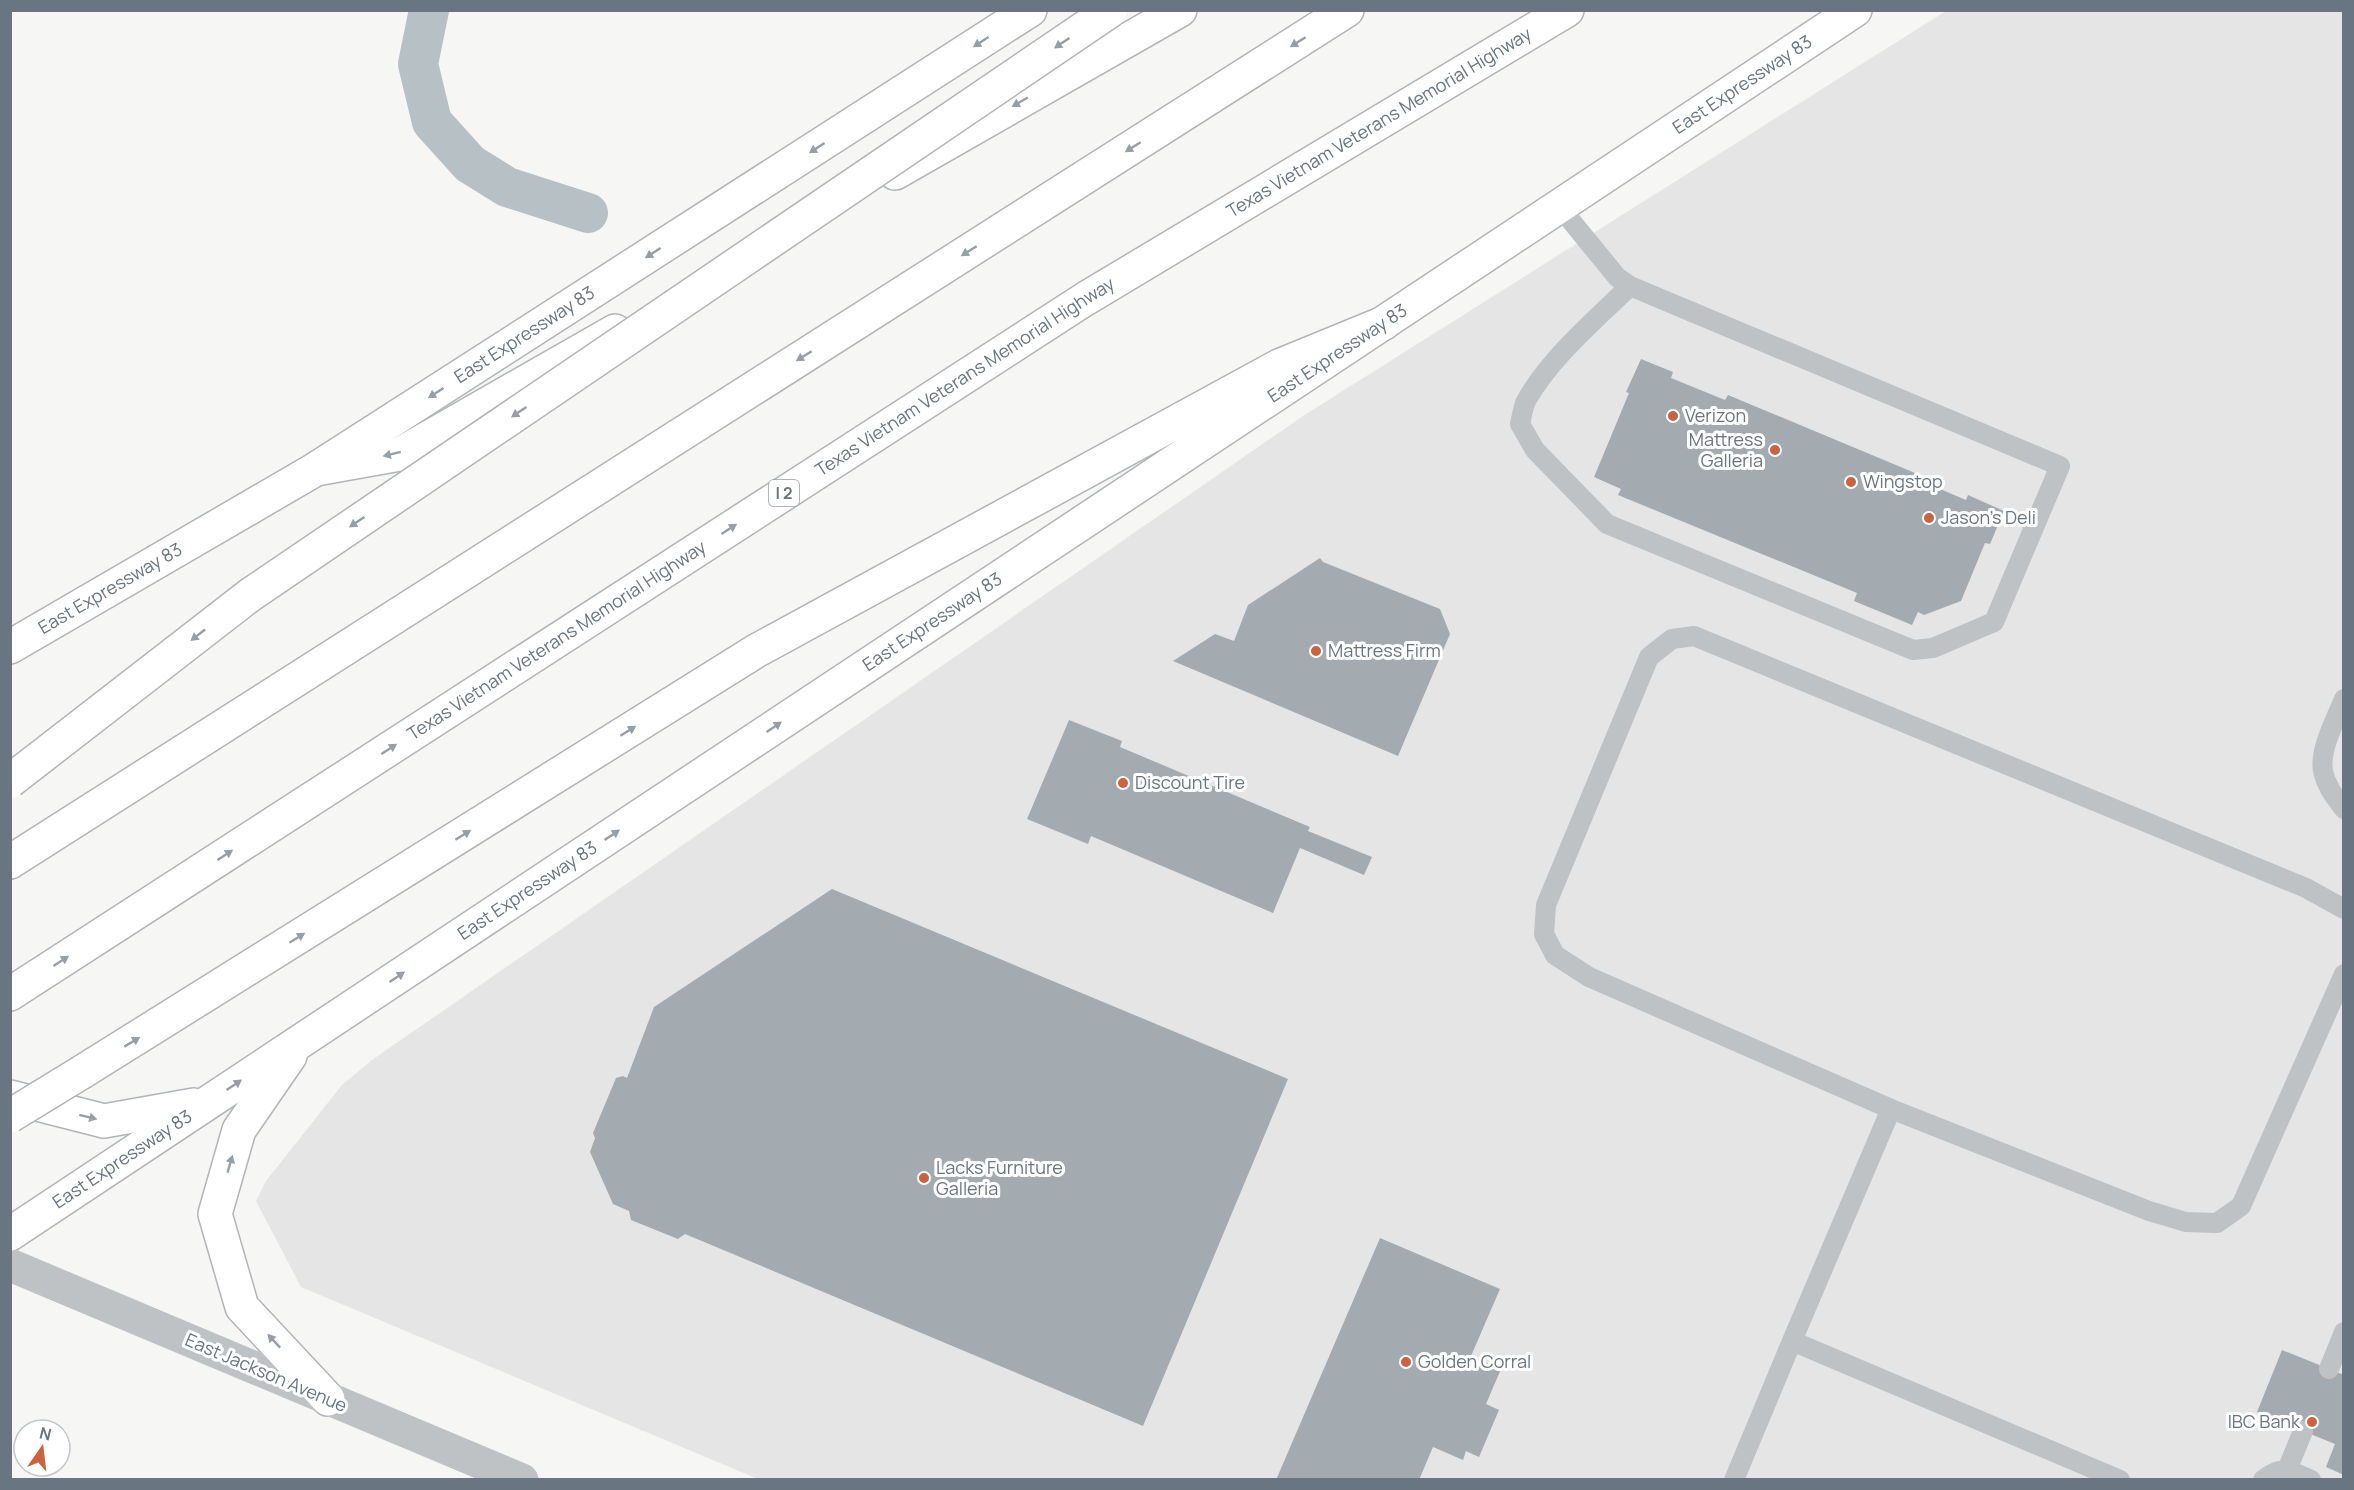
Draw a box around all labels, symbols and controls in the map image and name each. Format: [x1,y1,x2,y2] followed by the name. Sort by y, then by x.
[1222,21,1536,222] street label: Texas Vietnam Veterans Memorial Highway
[1667,29,1816,139] street label: East Expressway 83
[1290,36,1306,47] one-way arrow
[972,37,989,48] one-way arrow
[1054,37,1070,48] one-way arrow
[1011,96,1028,106] one-way arrow
[1125,141,1142,152] one-way arrow
[809,142,825,153] one-way arrow
[961,246,977,257] one-way arrow
[645,248,661,259] one-way arrow
[810,271,1119,481] street label: Texas Vietnam Veterans Memorial Highway
[449,280,599,388] street label: East Expressway 83
[1262,298,1411,407] street label: East Expressway 83
[796,351,813,362] one-way arrow
[427,387,444,398] one-way arrow
[1685,403,1746,427] place label: Verizon
[510,407,527,418] one-way arrow
[1666,409,1680,423] marker: Verizon
[1689,427,1763,472] place label: Mattress Galleria
[1768,443,1782,457] marker: Mattress Galleria
[383,450,402,460] one-way arrow
[1863,469,1943,493] place label: Wingstop
[1844,475,1858,489] marker: Wingstop
[769,480,799,506] road number: I 2
[1941,505,2036,529] place label: Jason's Deli
[1922,511,1936,525] marker: Jason's Deli
[350,516,366,528] one-way arrow
[720,523,736,535] one-way arrow
[402,534,711,745] street label: Texas Vietnam Veterans Memorial Highway
[33,537,186,639] street label: East Expressway 83
[858,566,1006,676] street label: East Expressway 83
[191,629,207,641] one-way arrow
[1328,638,1441,662] place label: Mattress Firm
[1309,644,1323,658] marker: Mattress Firm
[766,721,782,733] one-way arrow
[620,725,636,736] one-way arrow
[380,744,397,755] one-way arrow
[1135,770,1245,794] place label: Discount Tire
[1116,776,1130,790] marker: Discount Tire
[454,829,471,840] one-way arrow
[604,830,620,841] one-way arrow
[453,835,601,945] street label: East Expressway 83
[217,850,233,861] one-way arrow
[289,933,306,944] one-way arrow
[53,956,69,967] one-way arrow
[388,972,405,983] one-way arrow
[124,1036,140,1047] one-way arrow
[226,1080,242,1091] one-way arrow
[48,1104,196,1213] street label: East Expressway 83
[78,1112,97,1122] one-way arrow
[225,1155,235,1174] one-way arrow
[936,1155,1063,1200] place label: Lacks Furniture Galleria
[917,1171,931,1185] marker: Lacks Furniture Galleria
[182,1327,351,1417] street label: East Jackson Avenue
[267,1335,281,1349] one-way arrow
[1418,1349,1531,1373] place label: Golden Corral
[1399,1355,1413,1369] marker: Golden Corral
[2228,1409,2301,1433] place label: IBC Bank
[2305,1415,2319,1429] marker: IBC Bank
[12,1418,72,1478] north arrow
[37,1421,54,1446] text: N

